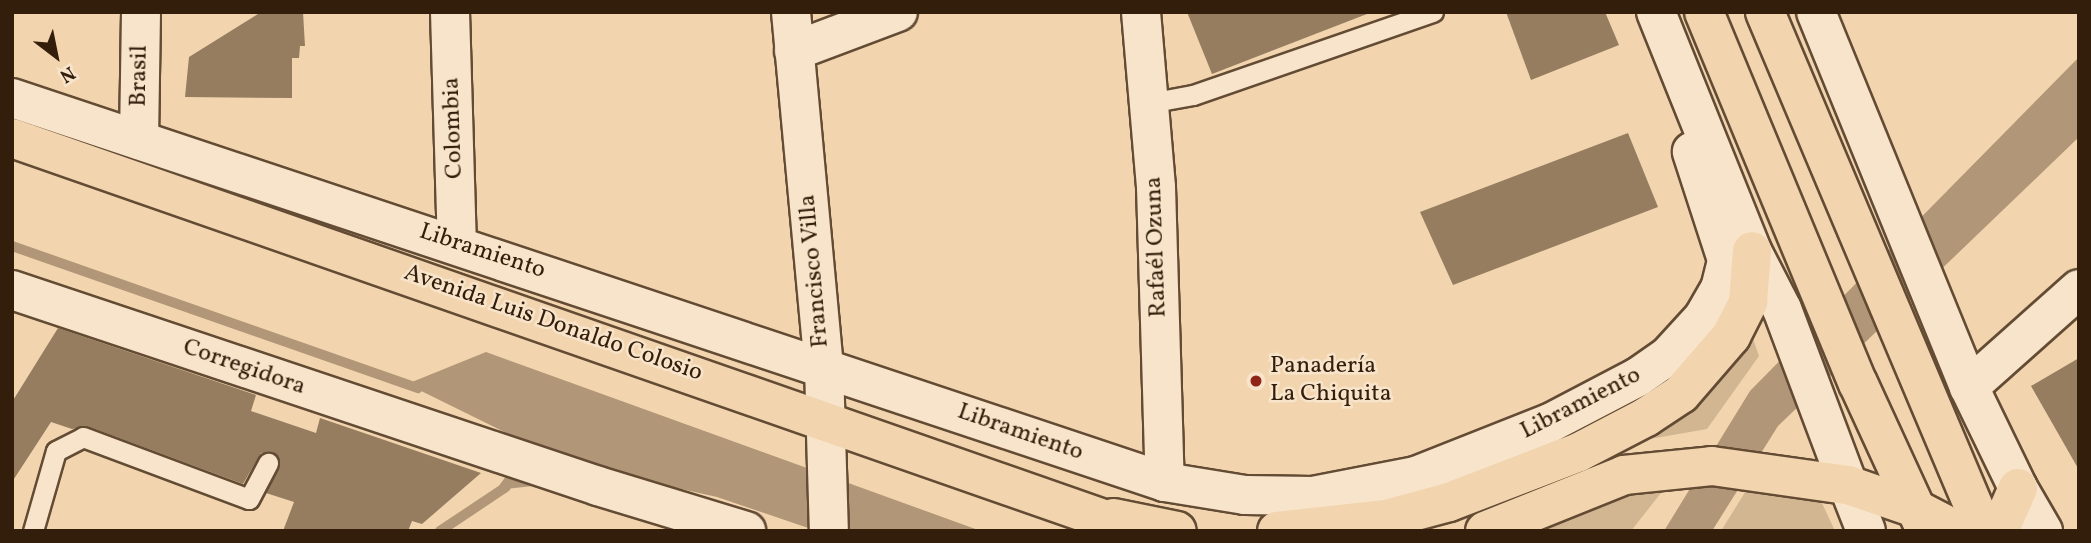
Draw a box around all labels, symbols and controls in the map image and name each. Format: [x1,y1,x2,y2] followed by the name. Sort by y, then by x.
[21,21,91,91] north arrow
[125,45,155,107] street label: Brasil
[54,59,80,88] text: N
[438,77,470,179] street label: Colombia
[1140,176,1174,318] street label: Rafaél Ozuna
[794,193,836,349] street label: Francisco Villa
[415,218,549,286] street label: Libramiento
[400,259,706,389] street label: Avenida Luis Donaldo Colosio
[179,334,309,402] street label: Corregidora
[1270,353,1392,409] place label: Panadería La Chiquita
[1516,361,1646,447] street label: Libramiento
[1248,373,1264,389] marker: Panadería La Chiquita
[953,398,1087,468] street label: Libramiento

